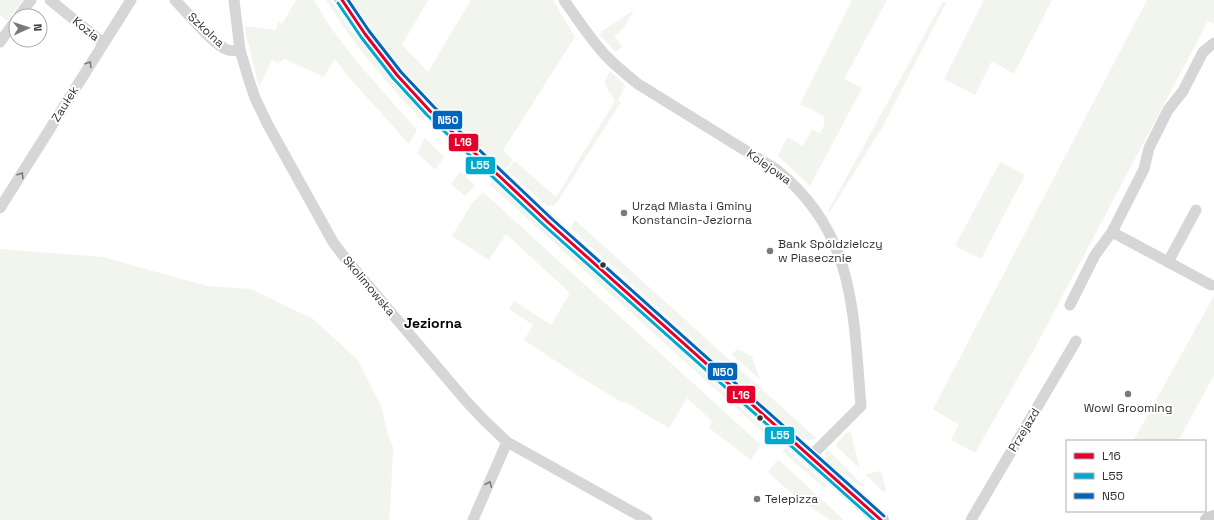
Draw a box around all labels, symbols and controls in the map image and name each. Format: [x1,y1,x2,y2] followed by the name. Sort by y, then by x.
[8,8,48,48] north arrow
[184,9,228,51] street label: Szkolna
[69,13,103,45] street label: Kozia
[31,23,45,32] text: N
[85,61,92,68] one-way arrow
[48,83,82,125] street label: Zaułek
[432,110,463,130] line badge: N50
[437,113,459,127] text: N50
[448,133,479,152] line badge: L16
[454,135,472,149] text: L16
[743,146,795,188] street label: Kolejowa
[465,156,496,175] line badge: L55
[470,158,490,172] text: L55
[16,172,23,179] one-way arrow
[632,198,752,228] place label: Urząd Miasta i Gminy Konstancin-Jeziorna
[619,208,629,218] marker: Urząd Miasta i Gminy Konstancin-Jeziorna
[778,236,883,266] place label: Bank Spóldzielczy w Piasecznie
[765,246,775,256] marker: Bank Spóldzielczy w Piasecznie
[339,253,399,319] street label: Skolimowska
[598,260,608,270] unlabelled marker
[404,314,462,332] district label: Jeziorna
[707,362,738,381] line badge: N50
[712,365,734,379] text: N50
[726,385,756,404] line badge: L16
[732,388,750,402] text: L16
[1123,389,1133,399] marker: Wow! Grooming
[1084,400,1172,416] place label: Wow! Grooming
[1005,405,1043,455] street label: Przejazd
[755,413,765,423] unlabelled marker
[764,426,795,445] line badge: L55
[770,428,790,442] text: L55
[1066,440,1206,512] legend
[1102,448,1121,464] text: L16
[1102,468,1123,484] text: L55
[484,481,492,488] one-way arrow
[1102,488,1125,504] text: N50
[765,491,818,507] place label: Telepizza
[752,494,762,504] marker: Telepizza

